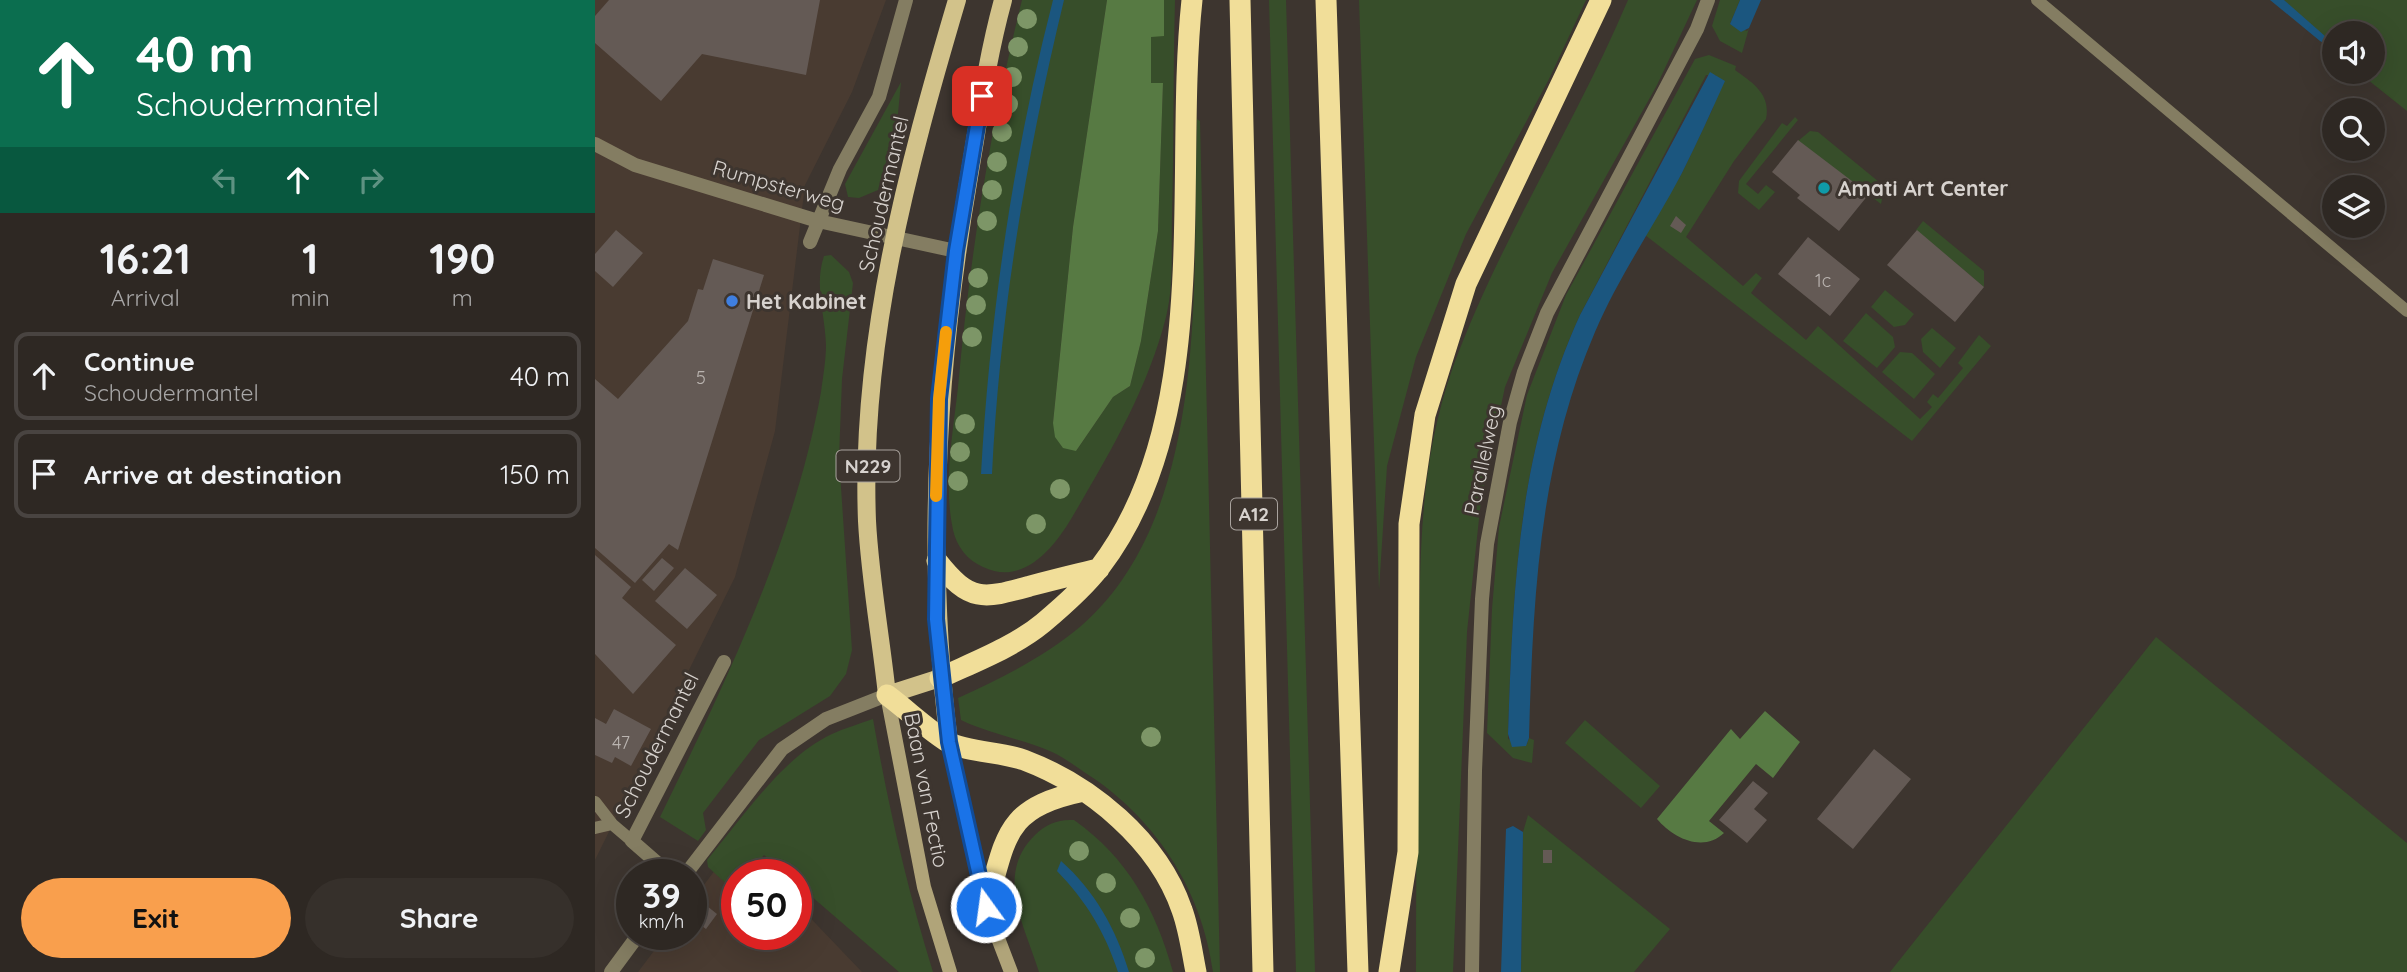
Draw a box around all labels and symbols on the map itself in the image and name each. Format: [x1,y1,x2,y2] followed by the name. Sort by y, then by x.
[952,66,1012,126] pin
[852,113,914,275] street label: Schoudermantel
[710,154,848,216] street label: Rumpsterweg
[1838,175,2008,201] place label: Amati Art Center
[1816,180,1832,196] marker: Amati Art Center
[1815,269,1831,292] house number: 1c
[746,288,867,314] place label: Het Kabinet
[724,293,740,309] marker: Het Kabinet
[696,366,706,389] house number: 5
[1458,402,1506,518] street label: Parallelweg
[837,450,899,481] road number: N229
[1231,499,1277,530] road number: A12
[608,668,704,822] street label: Schoudermantel
[899,710,955,870] street label: Baan van Fectio
[612,731,630,754] house number: 47
[721,859,812,950] speed limit sign: 50
[949,870,1023,944] position arrow

